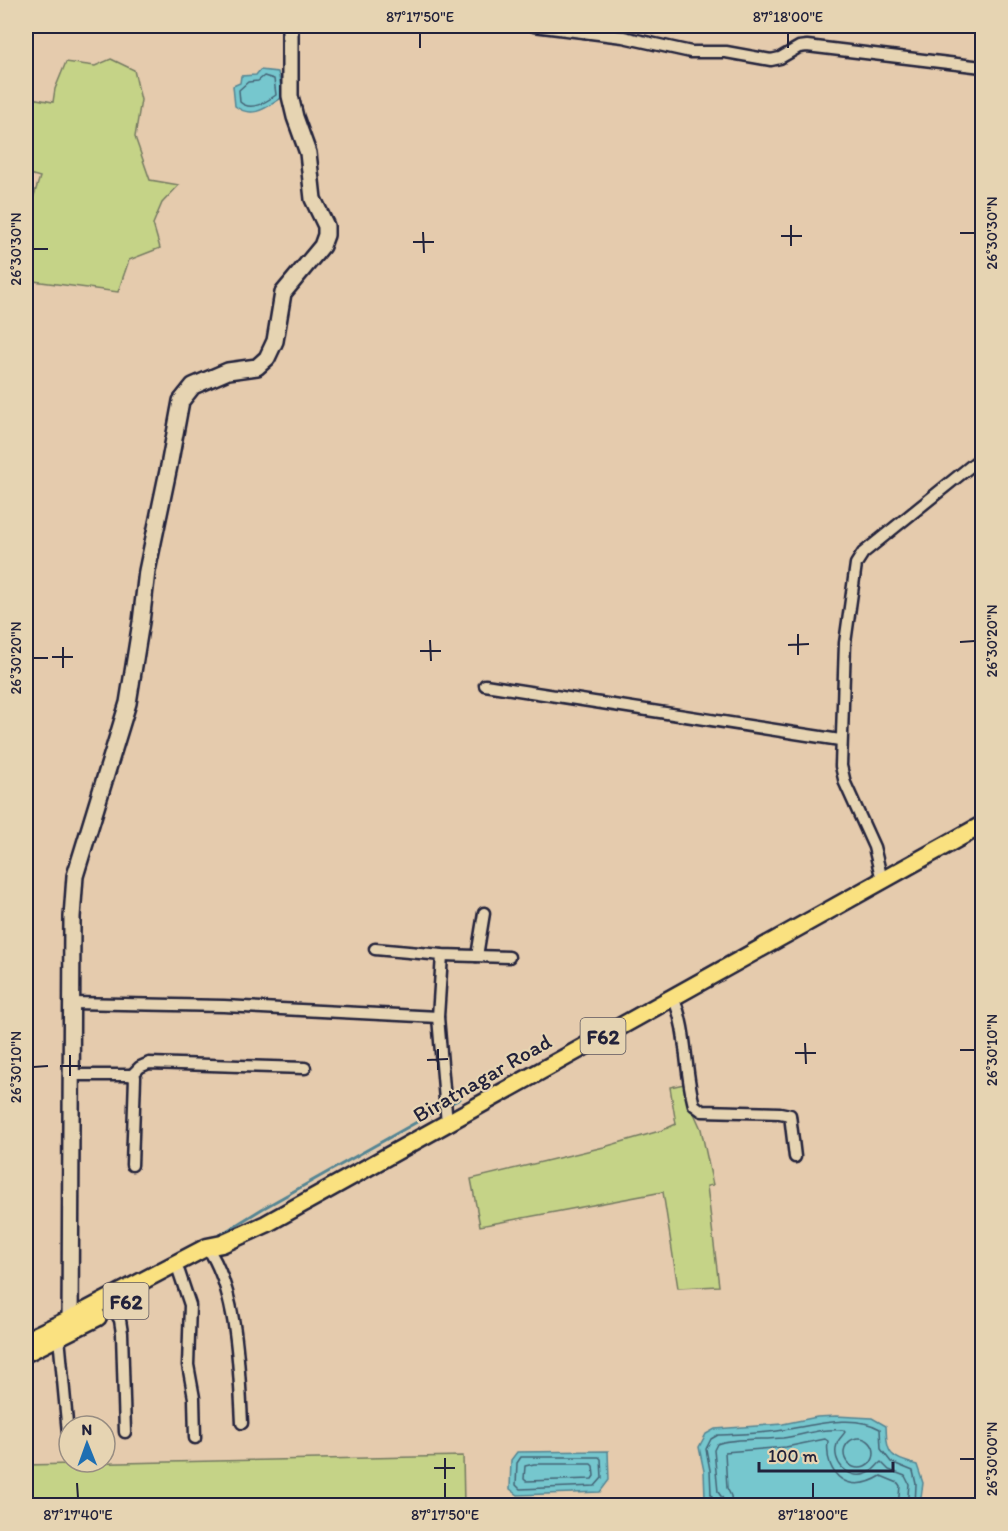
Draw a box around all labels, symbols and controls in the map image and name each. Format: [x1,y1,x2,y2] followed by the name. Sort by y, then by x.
[386,8,454,26] text: 87°17'50"E
[753,8,823,26] text: 87°18'00"E
[983,196,1001,270] text: 26°30'30"N
[7,212,25,286] text: 26°30'30"N
[983,604,1001,678] text: 26°30'20"N
[7,621,25,695] text: 26°30'20"N
[983,1014,1001,1086] text: 26°30'10"N
[580,1018,626,1054] road number: F62
[408,1027,556,1129] street label: Biratnagar Road
[7,1031,25,1103] text: 26°30'10"N
[104,1283,148,1319] road number: F62
[57,1414,117,1474] north arrow
[81,1420,92,1439] text: N
[983,1422,1001,1496] text: 26°30'00"N
[759,1435,892,1473] scale bar
[768,1445,818,1467] text: 100 m
[43,1506,113,1524] text: 87°17'40"E
[411,1506,479,1524] text: 87°17'50"E
[778,1506,848,1524] text: 87°18'00"E

